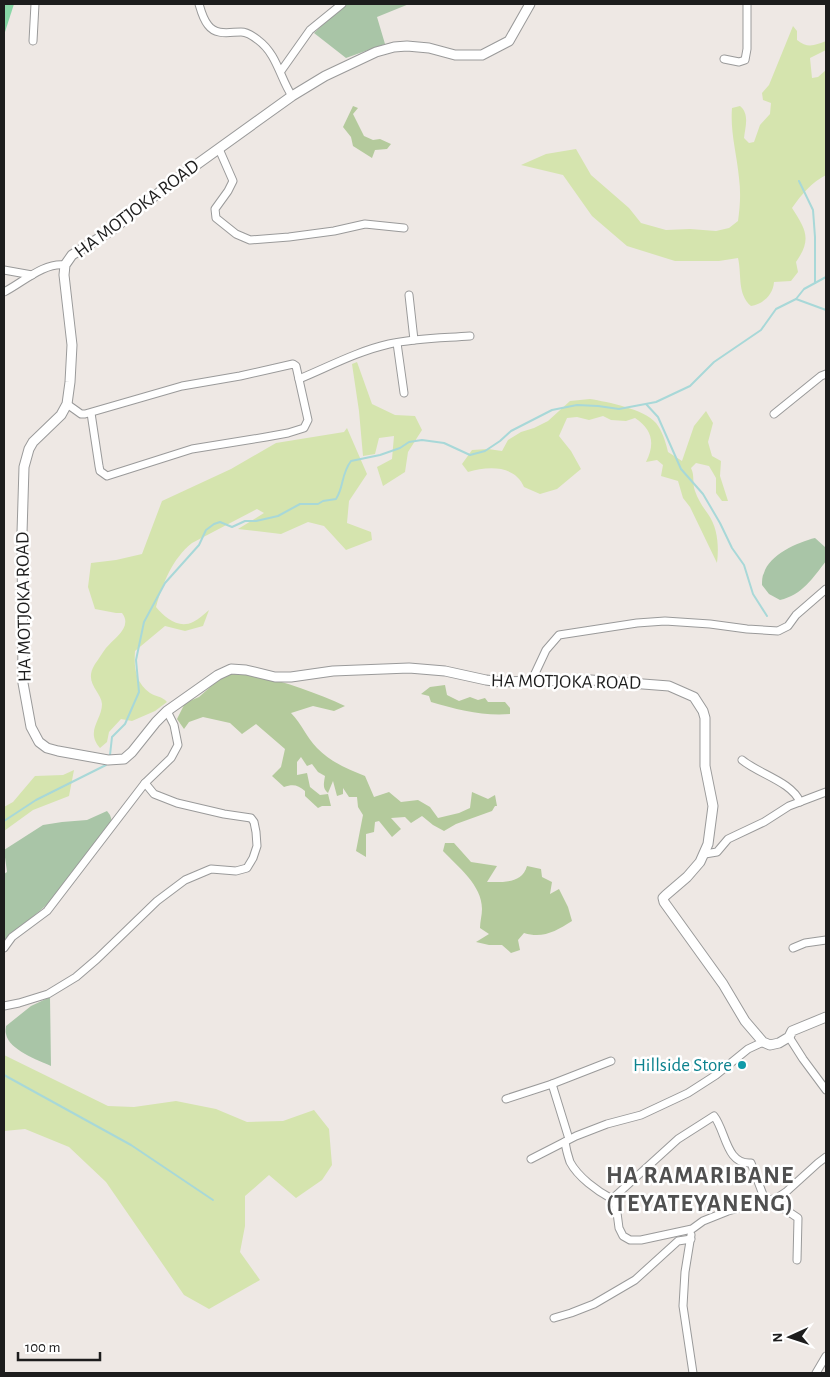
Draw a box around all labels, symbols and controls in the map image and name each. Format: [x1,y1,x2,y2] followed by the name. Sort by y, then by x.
[71,156,203,262] street label: HA MOTJOKA ROAD
[13,532,35,682] street label: HA MOTJOKA ROAD
[491,671,641,693] street label: HA MOTJOKA ROAD
[633,1056,732,1075] place label: Hillside Store
[736,1059,748,1071] marker: Hillside Store
[606,1164,794,1216] district label: HA RAMARIBANE (TEYATEYANENG)
[765,1312,815,1362] north arrow
[18,1330,100,1362] scale bar
[771,1332,785,1343] text: N
[25,1340,60,1355] text: 100 m

